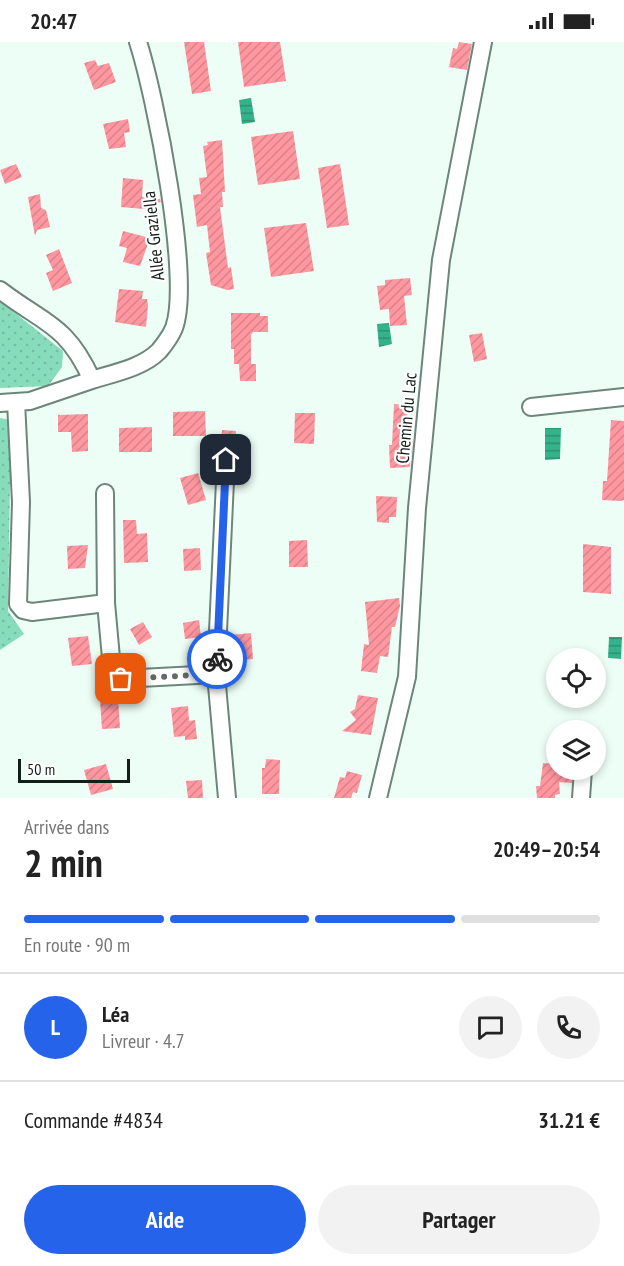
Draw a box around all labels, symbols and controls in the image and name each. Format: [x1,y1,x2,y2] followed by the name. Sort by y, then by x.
[30,7,78,35] text: 20:47
[137,190,169,282] street label: Allée Graziella
[391,371,421,464] street label: Chemin du Lac
[200,434,251,485] pin
[209,443,242,476] icon: home
[187,629,247,689] courier
[201,643,234,676] icon: bike
[546,648,606,780] map controls
[546,648,606,708] button: locate
[95,653,146,704] pin
[104,662,137,695] icon: bag
[546,720,606,780] button: layers
[18,756,130,784] scale bar
[27,759,55,779] text: 50 m
[24,814,109,840] text: Arrivée dans
[493,835,600,863] text: 20:49–20:54
[24,837,103,888] text: 2 min
[24,932,130,958] text: En route · 90 m
[459,996,522,1059] button: chat
[537,996,600,1059] button: phone
[102,1000,129,1028] text: Léa
[51,1013,60,1041] text: L
[102,1028,185,1054] text: Livreur · 4.7
[24,1106,163,1134] text: Commande #4834
[538,1106,600,1134] text: 31.21 €
[24,1185,306,1254] button: Aide
[318,1185,600,1254] button: Partager

